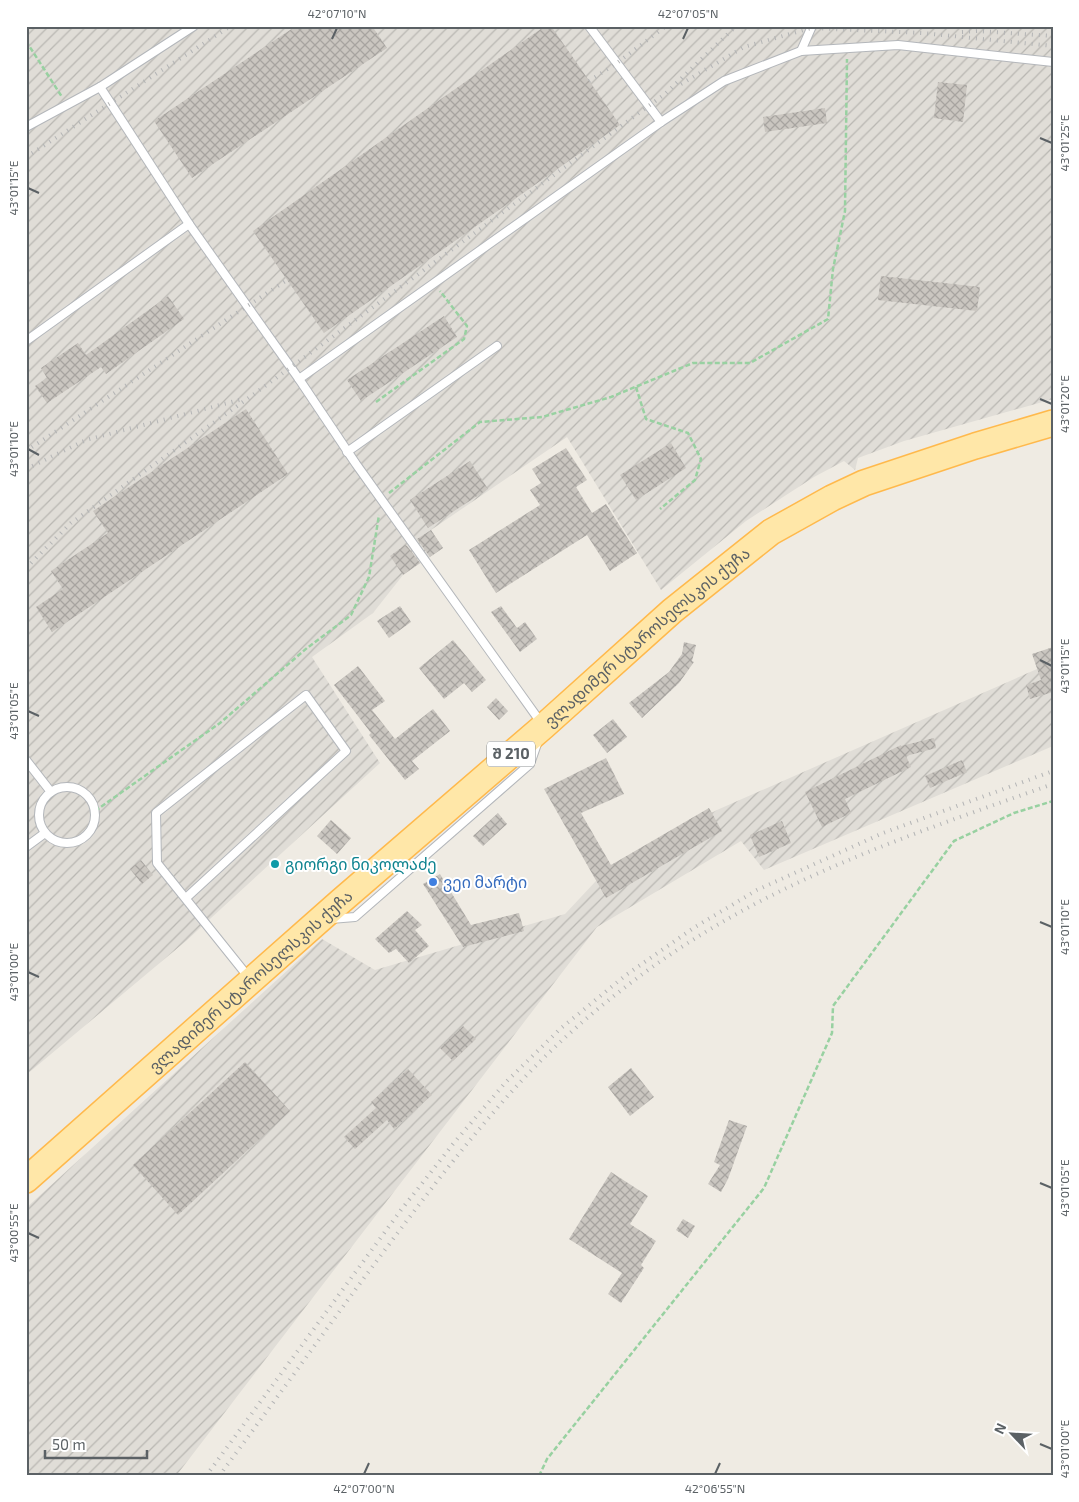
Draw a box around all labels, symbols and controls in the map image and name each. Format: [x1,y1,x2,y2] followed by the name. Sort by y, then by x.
[307,6,367,20] text: 42°07'10"N
[658,6,718,20] text: 42°07'05"N
[1057,114,1071,172] text: 43°01'25"E
[6,160,20,216] text: 43°01'15"E
[1057,375,1071,433] text: 43°01'20"E
[6,421,20,477] text: 43°01'10"E
[540,543,753,731] street label: ვლადიმერ სტაროსელსკის ქუჩა
[1057,638,1071,694] text: 43°01'15"E
[6,682,20,740] text: 43°01'05"E
[487,742,535,766] road number: შ 210
[285,854,437,875] place label: გიორგი ნიკოლაძე
[269,858,281,870] marker: გიორგი ნიკოლაძე
[443,872,527,892] place label: ვეი მარტი
[427,876,439,888] marker: ვეი მარტი
[145,886,356,1077] street label: ვლადიმერ სტაროსელსკის ქუჩა
[1057,899,1071,955] text: 43°01'10"E
[6,943,20,1001] text: 43°01'00"E
[1057,1159,1071,1217] text: 43°01'05"E
[6,1203,20,1263] text: 43°00'55"E
[986,1410,1036,1460] north arrow
[990,1420,1010,1436] text: N
[1057,1420,1071,1478] text: 43°01'00"E
[45,1427,148,1459] scale bar
[52,1435,86,1453] text: 50 m
[333,1481,395,1495] text: 42°07'00"N
[685,1481,745,1495] text: 42°06'55"N

